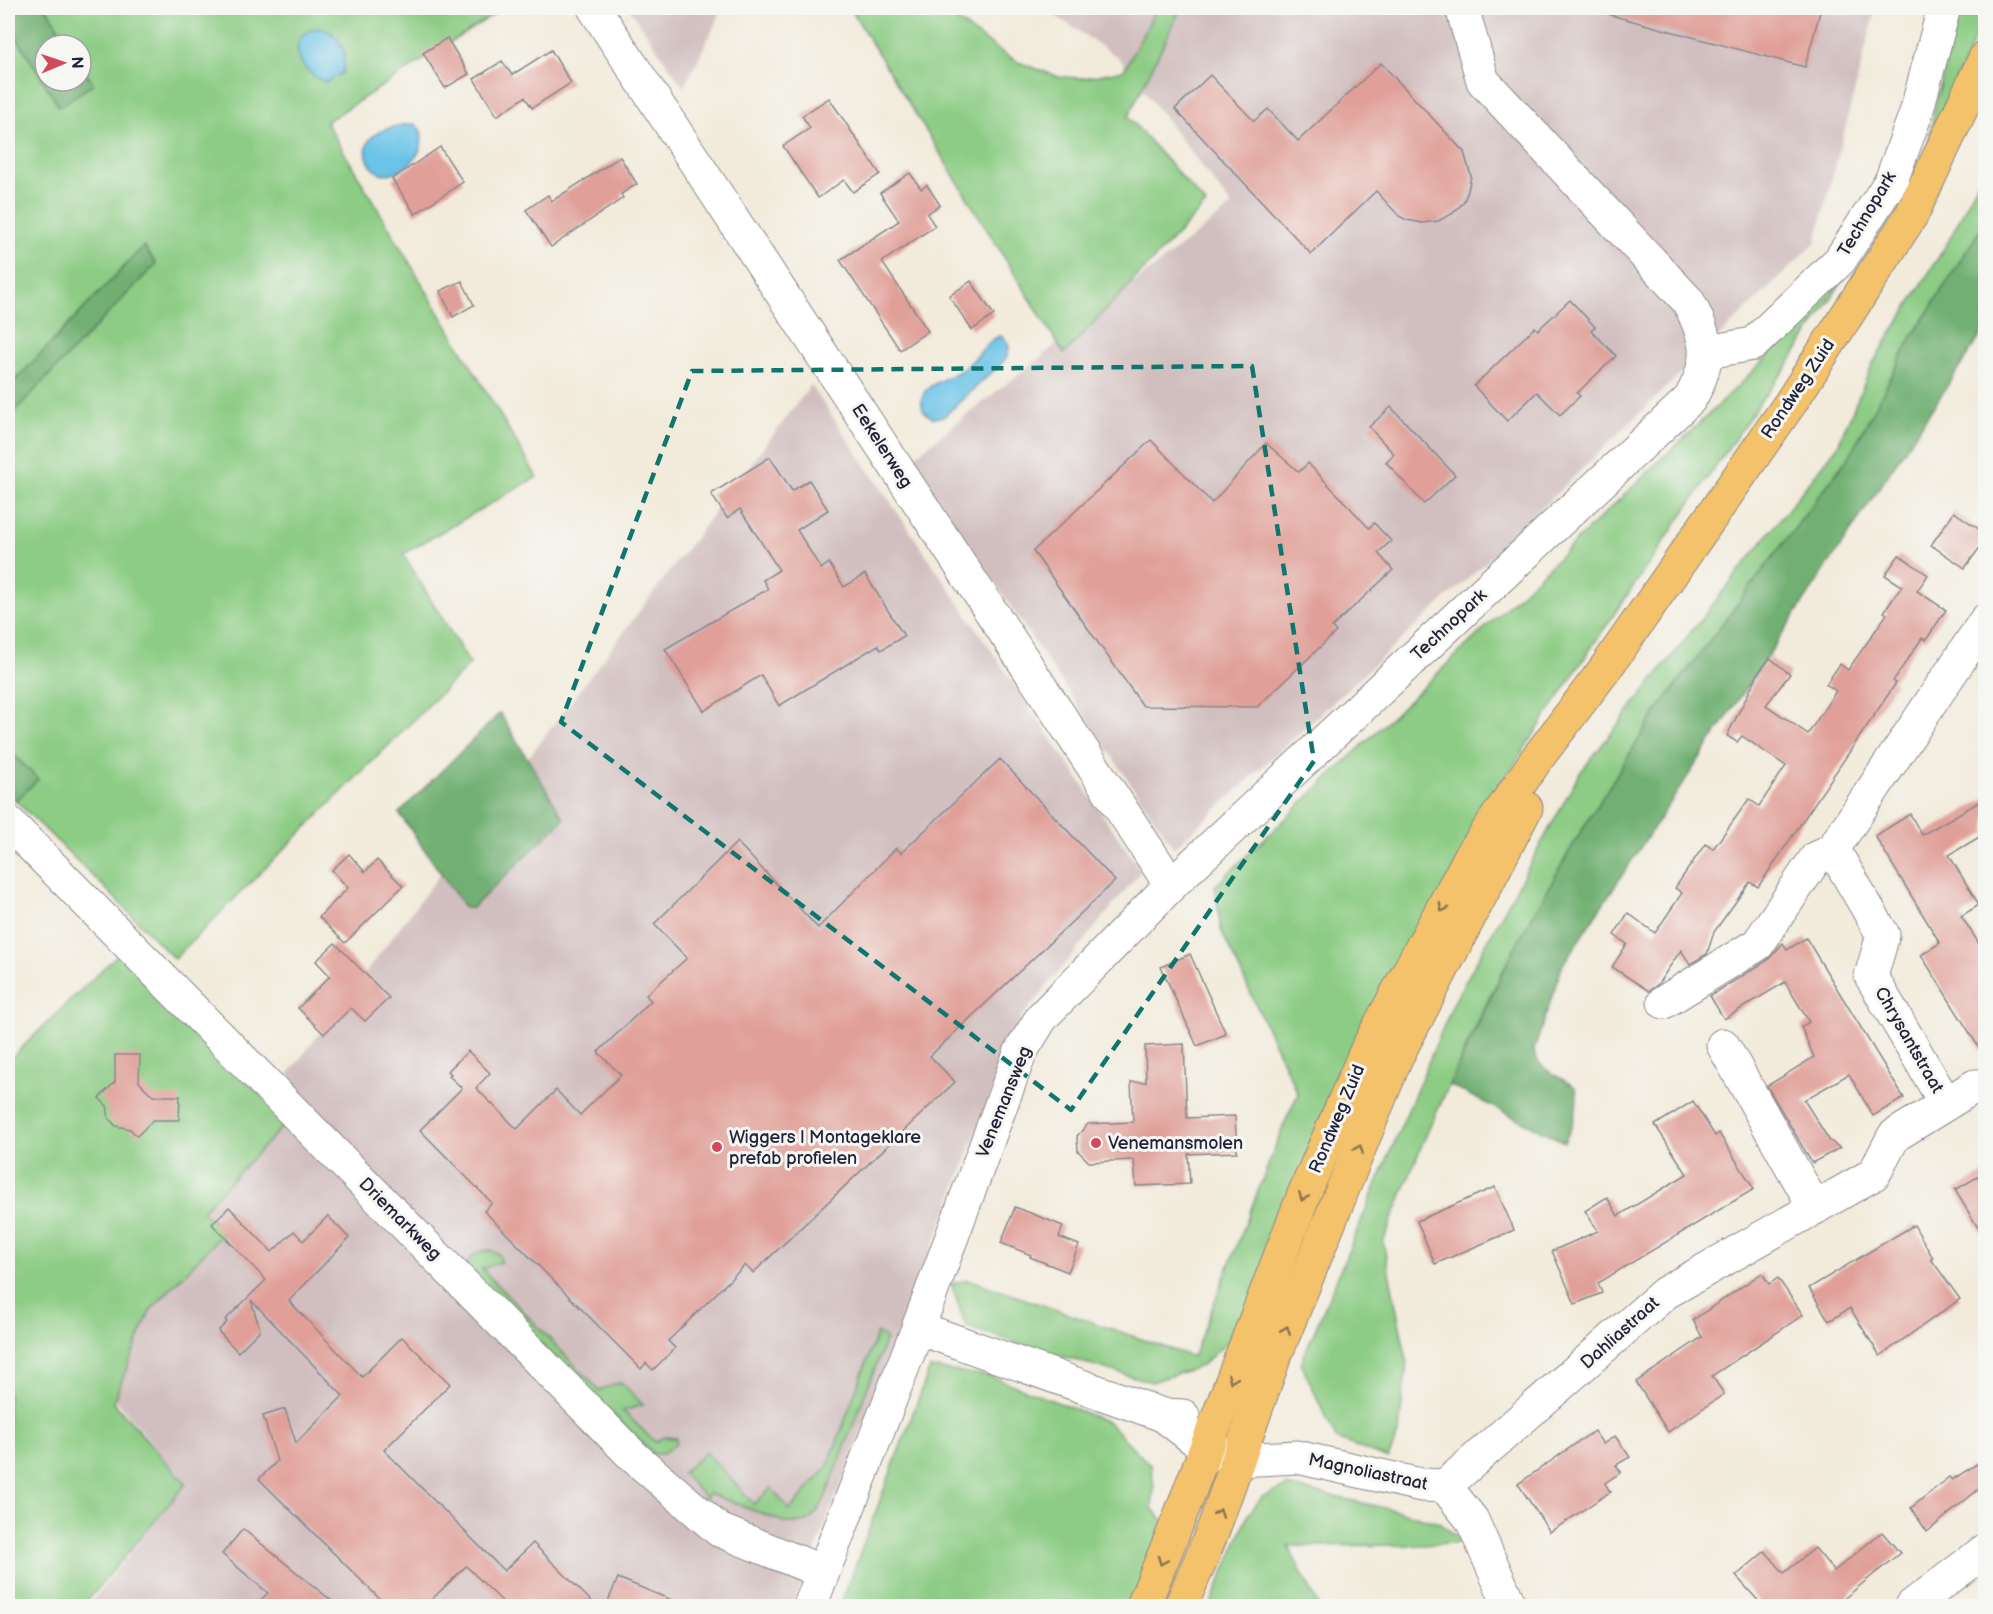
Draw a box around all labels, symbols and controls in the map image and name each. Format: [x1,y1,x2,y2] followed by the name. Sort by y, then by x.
[33,33,93,93] north arrow
[67,56,86,69] text: N
[1833,168,1901,260] street label: Technopark
[1757,335,1839,443] street label: Rondweg Zuid
[847,400,917,492] street label: Eekelerweg
[1407,585,1491,665] street label: Technopark
[1438,902,1450,913] one-way arrow
[1870,983,1948,1097] street label: Chrysantstraat
[972,1043,1036,1161] street label: Venemansweg
[1305,1062,1369,1176] street label: Rondweg Zuid
[729,1127,921,1169] place label: Wiggers | Montageklare prefab profielen
[1108,1133,1243,1154] place label: Venemansmolen
[1089,1136,1103,1150] marker: Venemansmolen
[710,1140,724,1154] marker: Wiggers | Montageklare prefab profielen
[1352,1145,1364,1156] one-way arrow
[354,1173,446,1265] street label: Driemarkweg
[1298,1191,1310,1202] one-way arrow
[1577,1292,1664,1374] street label: Dahliastraat
[1279,1325,1291,1336] one-way arrow
[1227,1373,1239,1384] one-way arrow
[1306,1449,1430,1495] street label: Magnoliastraat
[1211,1508,1224,1519] one-way arrow
[1157,1554,1169,1565] one-way arrow

